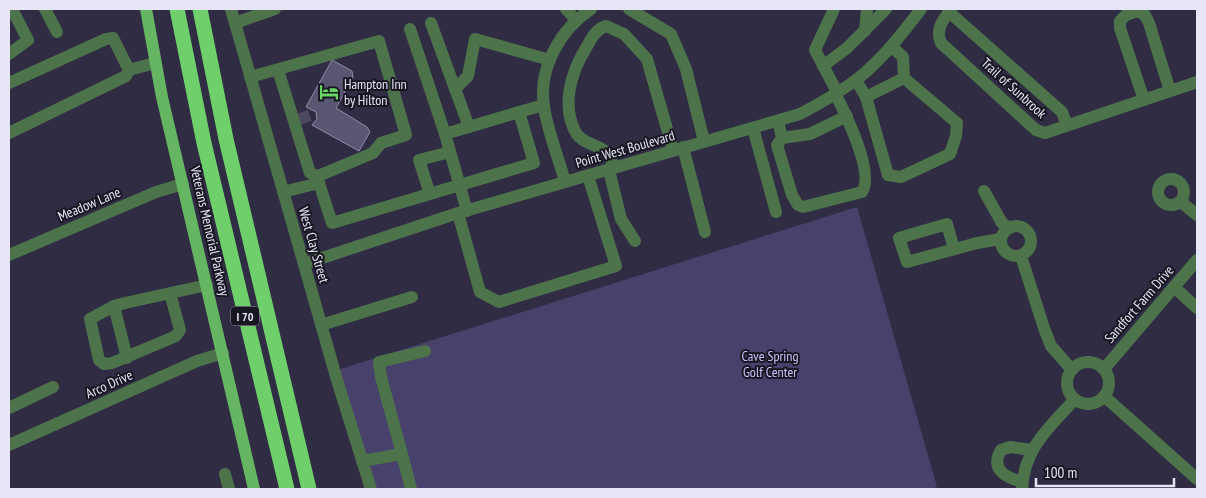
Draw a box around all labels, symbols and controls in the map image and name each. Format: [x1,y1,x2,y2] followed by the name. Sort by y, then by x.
[978,54,1051,122] street label: Trail of Sunbrook
[344,75,407,109] place label: Hampton Inn by Hilton
[318,81,340,103] hotel icon: Hampton Inn by Hilton
[573,126,677,172] street label: Point West Boulevard
[186,163,234,298] street label: Veterans Memorial Parkway
[55,183,123,225] street label: Meadow Lane
[295,205,333,285] street label: West Clay Street
[1100,261,1178,347] street label: Sandfort Farm Drive
[231,306,259,326] road number: I 70
[741,347,799,381] park label: Cave Spring Golf Center
[83,366,136,402] street label: Arco Drive
[1036,456,1174,488] scale bar
[1044,463,1077,482] text: 100 m

